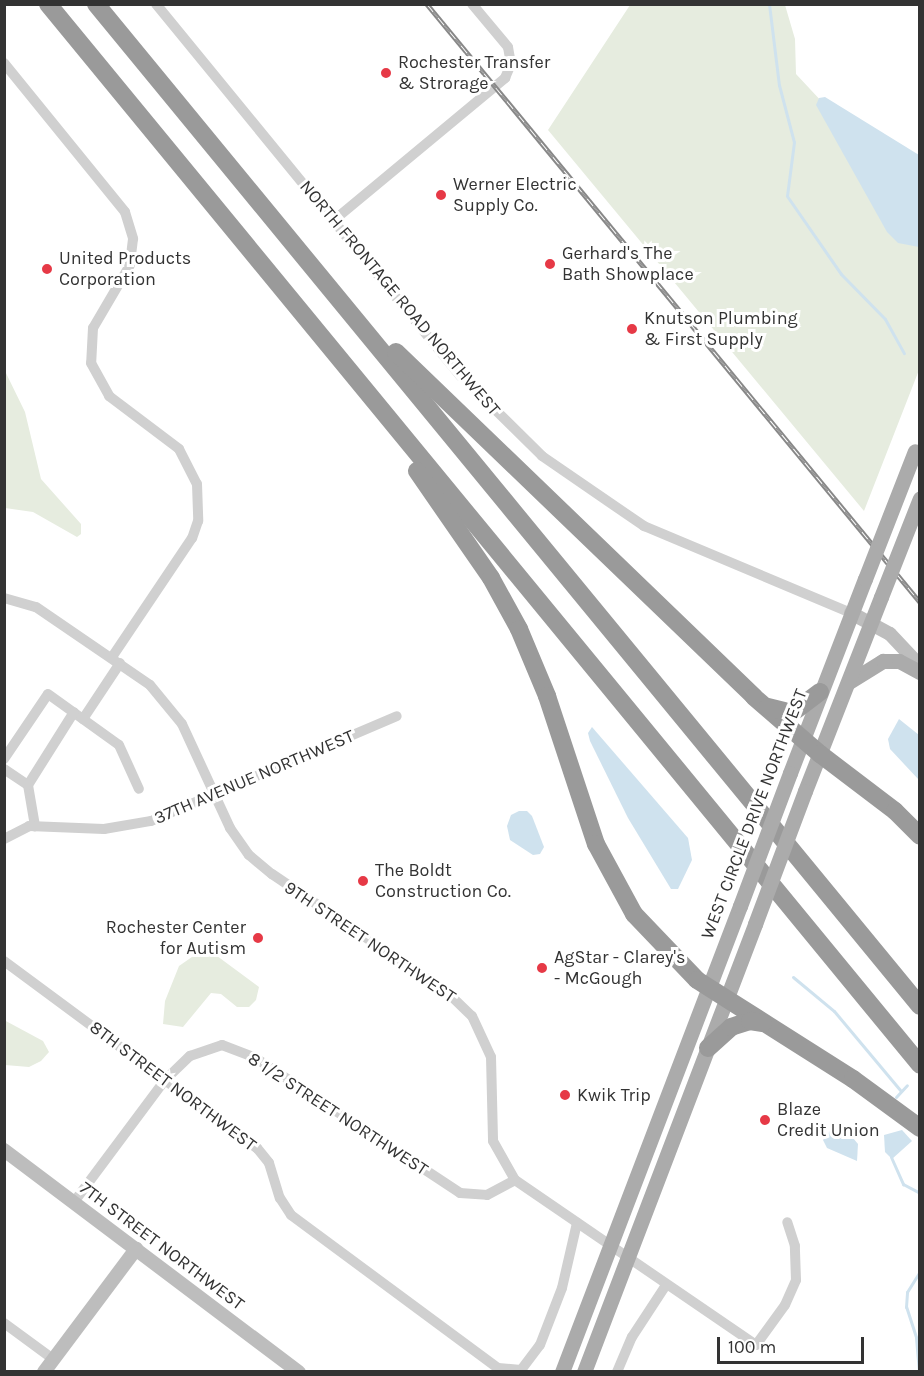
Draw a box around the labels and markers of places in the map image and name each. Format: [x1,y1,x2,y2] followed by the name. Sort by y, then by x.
[398,52,550,94] place label: Rochester Transfer & Strorage
[379,66,393,80] marker: Rochester Transfer & Strorage
[453,174,577,216] place label: Werner Electric Supply Co.
[434,188,448,202] marker: Werner Electric Supply Co.
[562,243,694,286] place label: Gerhard's The Bath Showplace
[59,248,191,290] place label: United Products Corporation
[543,257,557,271] marker: Gerhard's The Bath Showplace
[40,262,54,276] marker: United Products Corporation
[644,308,798,350] place label: Knutson Plumbing & First Supply
[625,322,639,336] marker: Knutson Plumbing & First Supply
[375,860,511,902] place label: The Boldt Construction Co.
[356,874,370,888] marker: The Boldt Construction Co.
[106,917,246,960] place label: Rochester Center for Autism
[251,931,265,945] marker: Rochester Center for Autism
[554,947,685,990] place label: AgStar - Clarey's - McGough
[535,961,549,975] marker: AgStar - Clarey's - McGough
[577,1084,651,1106] place label: Kwik Trip
[558,1088,572,1102] marker: Kwik Trip
[777,1099,880,1142] place label: Blaze Credit Union
[758,1113,772,1127] marker: Blaze Credit Union

